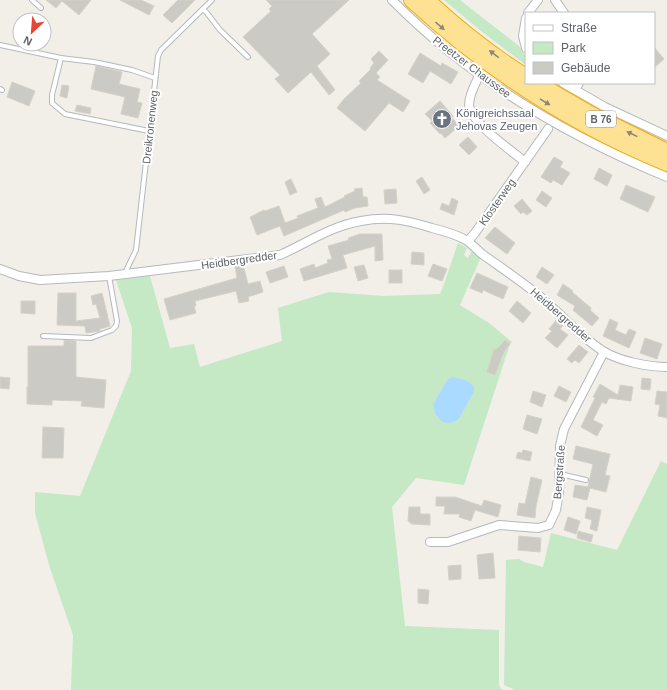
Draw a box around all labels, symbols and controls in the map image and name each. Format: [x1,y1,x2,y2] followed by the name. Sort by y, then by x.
[12,12,52,52] north arrow
[525,12,655,84] legend
[435,21,445,31] one-way arrow
[561,21,597,35] text: Straße
[21,34,34,48] text: N
[431,34,513,100] street label: Preetzer Chaussee
[561,41,587,55] text: Park
[488,49,499,58] one-way arrow
[561,61,611,75] text: Gebäude
[140,90,160,164] street label: Dreikronenweg
[539,99,551,106] one-way arrow
[456,107,537,132] place label: Königreichssaal Jehovas Zeugen
[431,108,453,130] church icon: Königreichssaal Jehovas Zeugen
[586,111,616,127] road number: B 76
[626,131,637,137] one-way arrow
[476,176,518,228] street label: Klosterweg
[200,249,278,271] street label: Heidbergredder
[528,285,594,345] street label: Heidbergredder
[551,444,567,500] street label: Bergstraße

